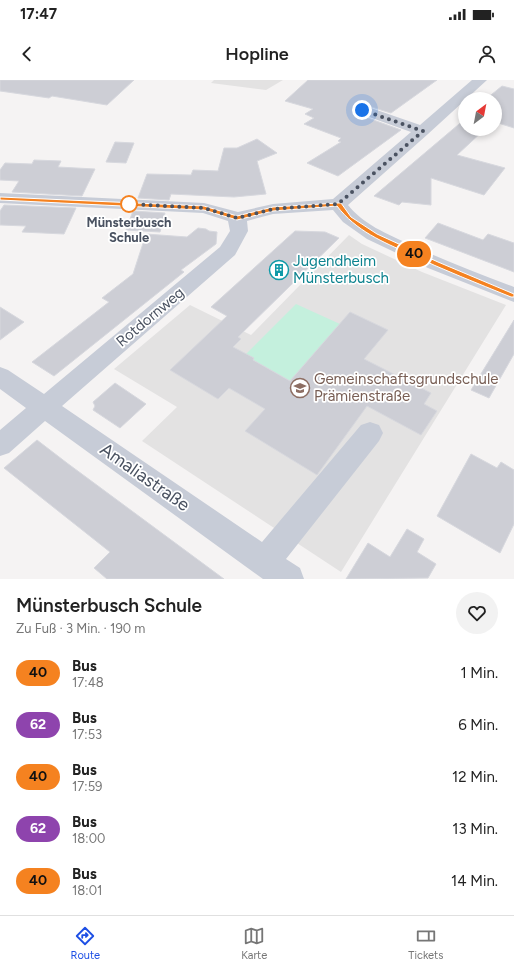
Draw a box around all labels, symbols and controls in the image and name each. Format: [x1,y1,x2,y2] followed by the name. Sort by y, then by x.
[20,5,57,23] text: 17:47
[16,43,38,65] icon: back
[225,43,289,65] text: Hopline
[476,43,498,65] icon: person
[458,92,502,136] north arrow
[458,92,502,136] map controls
[352,100,372,120] your location
[120,195,138,213] marker: Münsterbusch Schule
[87,215,171,245] place label: Münsterbusch Schule
[396,241,432,267] line badge: 40
[405,245,423,262] text: 40
[293,252,389,287] place label: Jugendheim Münsterbusch
[268,259,290,281] building icon: Jugendheim Münsterbusch
[112,283,188,351] street label: Rotdornweg
[314,370,498,405] place label: Gemeinschaftsgrundschule Prämienstraße
[289,377,311,399] school or university icon: Gemeinschaftsgrundschule Prämienstraße
[96,438,194,516] street label: Amaliastraße
[456,592,498,634] button: heart
[16,594,202,617] text: Münsterbusch Schule
[16,621,145,636] text: Zu Fuß · 3 Min. · 190 m
[72,657,97,675] text: Bus
[29,664,47,681] text: 40
[460,664,498,682] text: 1 Min.
[72,675,104,690] text: 17:48
[72,709,97,727] text: Bus
[30,716,46,733] text: 62
[458,716,498,734] text: 6 Min.
[72,727,102,742] text: 17:53
[72,761,97,779] text: Bus
[29,768,47,785] text: 40
[452,768,498,786] text: 12 Min.
[72,779,102,794] text: 17:59
[72,813,97,831] text: Bus
[30,820,46,837] text: 62
[452,820,498,838] text: 13 Min.
[72,831,105,846] text: 18:00
[72,865,97,883] text: Bus
[29,872,47,889] text: 40
[451,872,498,890] text: 14 Min.
[72,883,102,898] text: 18:01
[71,925,100,962] tab: Route
[241,925,267,962] tab: Karte
[408,925,443,962] tab: Tickets

